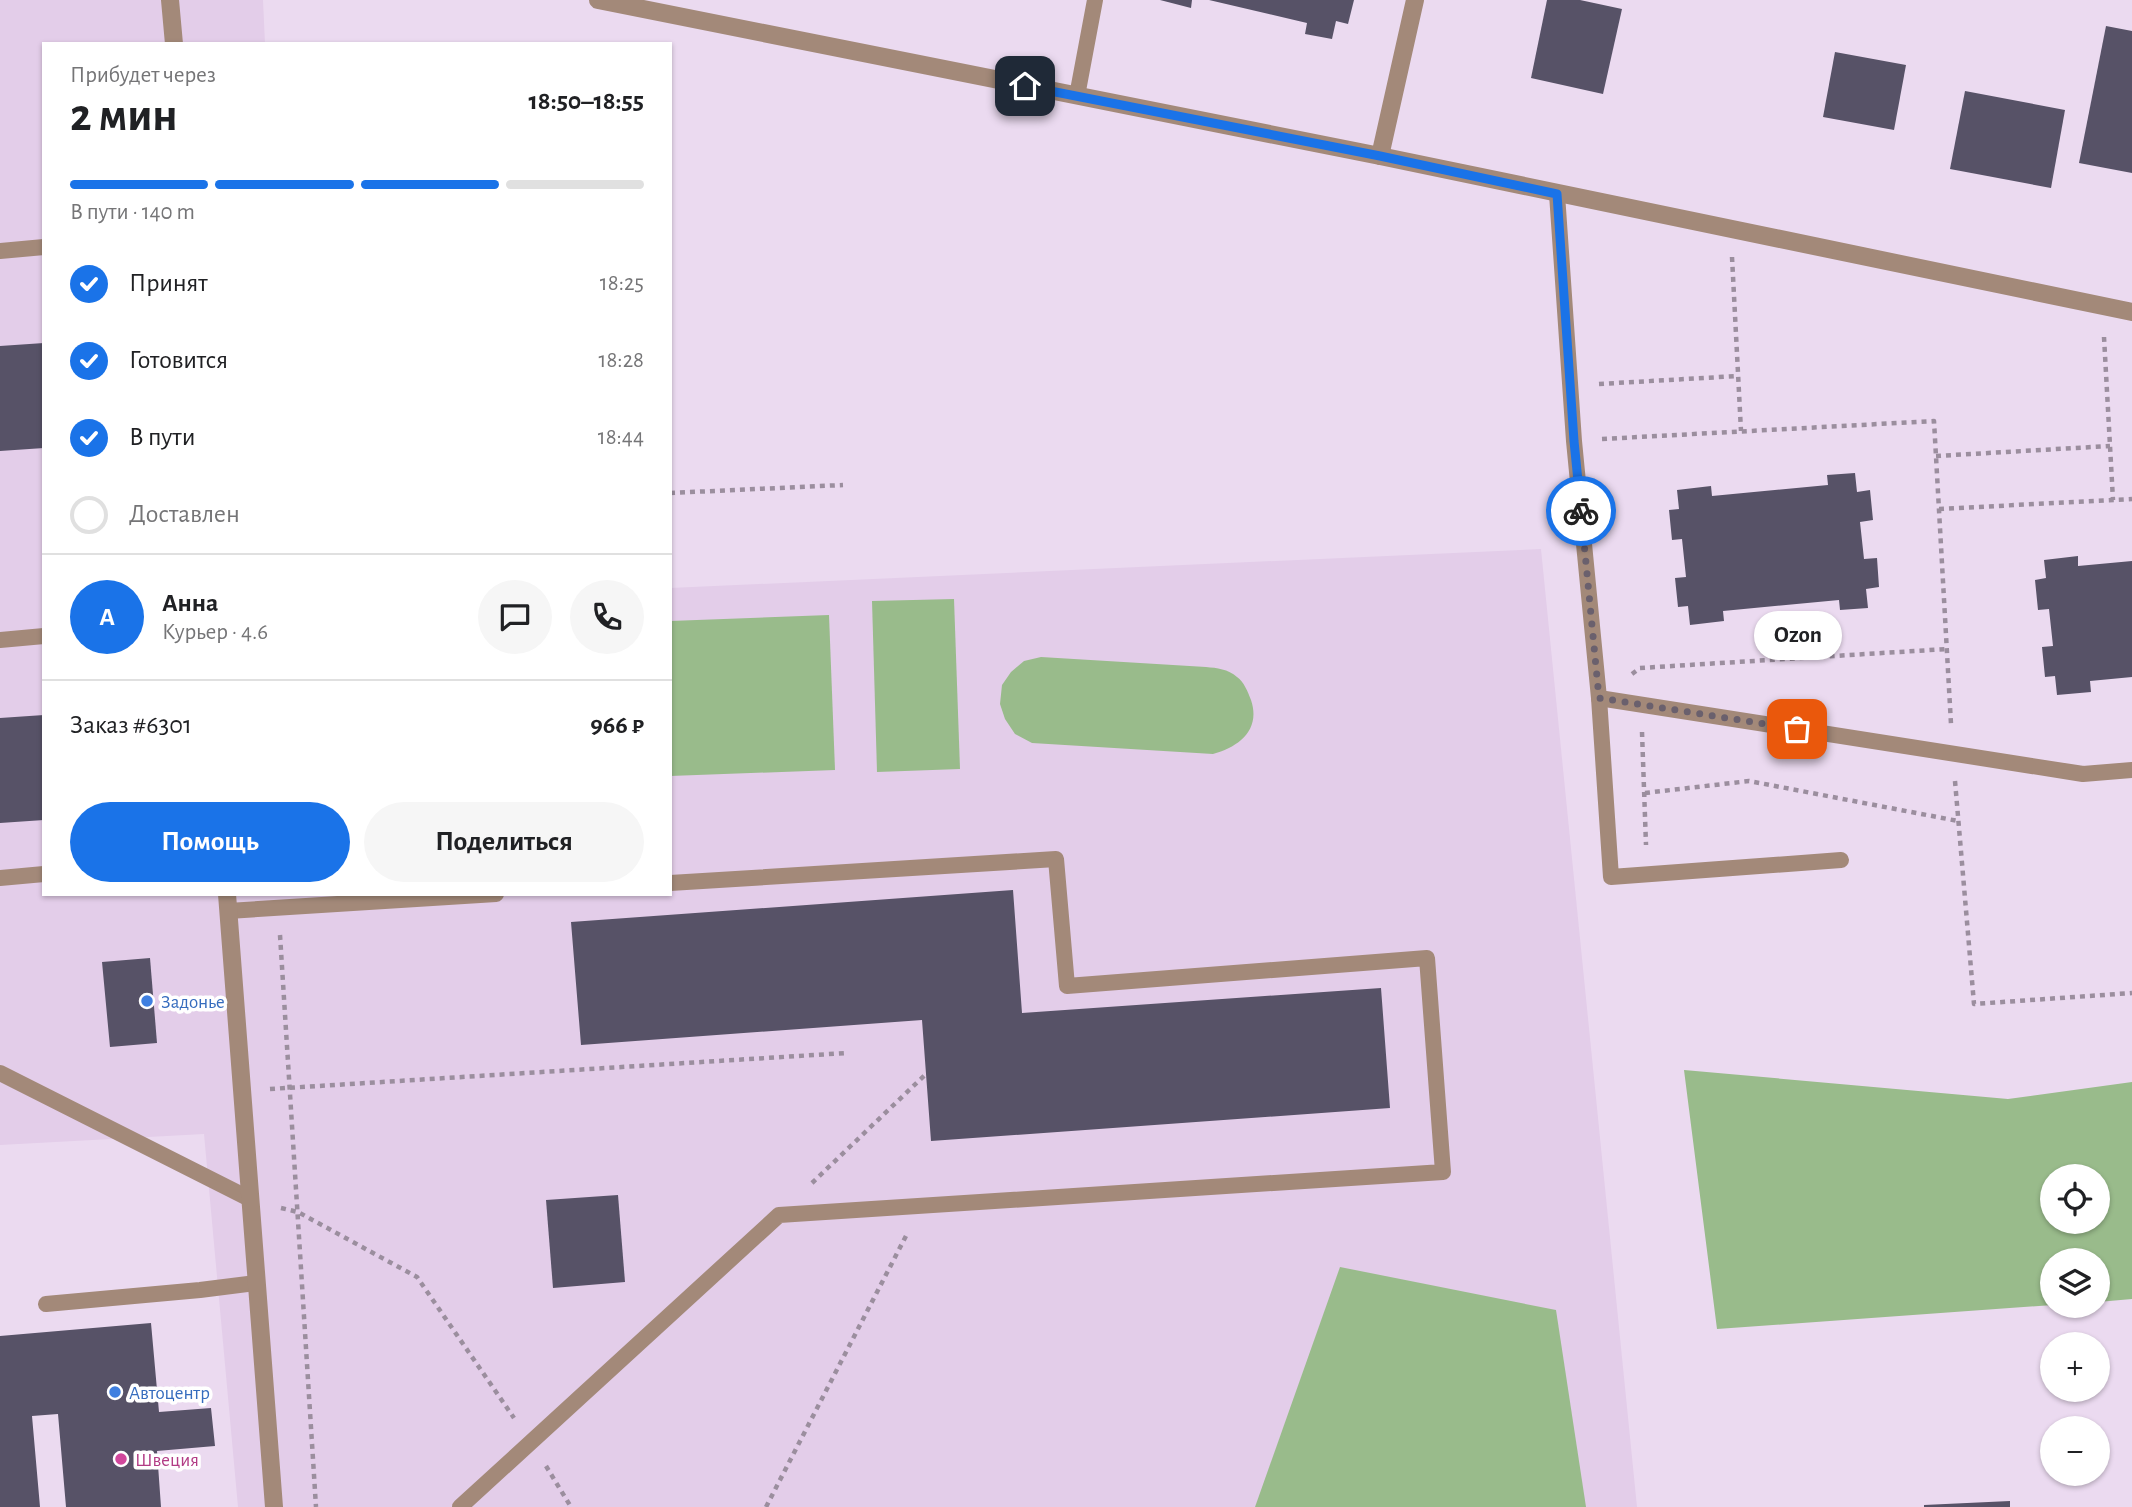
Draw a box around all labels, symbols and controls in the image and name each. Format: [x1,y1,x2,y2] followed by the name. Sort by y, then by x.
[995,56,1055,116] pin
[70,64,216,87] text: Прибудет через
[1006,67,1044,105] icon: home
[529,88,644,114] text: 18:50–18:55
[70,93,178,139] text: 2 мин
[70,201,195,224] text: В пути · 140 m
[70,265,108,303] icon: check
[129,270,208,296] text: Принят
[600,272,644,295] text: 18:25
[70,342,108,380] icon: check
[129,347,228,373] text: Готовится
[599,349,644,372] text: 18:28
[70,419,108,457] icon: check
[129,424,195,450] text: В пути
[598,426,644,449] text: 18:44
[1546,476,1616,546] courier
[1562,492,1600,530] icon: bike
[129,501,240,527] text: Доставлен
[478,580,552,654] button: chat
[570,580,644,654] button: phone
[162,590,218,616] text: Анна
[99,604,115,630] text: А
[1753,610,1841,659] callout: Ozon
[162,621,268,644] text: Курьер · 4.6
[1774,624,1822,647] text: Ozon
[1767,699,1827,759] pin
[1778,710,1816,748] icon: bag
[70,712,192,738] text: Заказ #6301
[590,712,644,738] text: 966 ₽
[70,802,350,882] button: Помощь
[364,802,644,882] button: Поделиться
[139,993,155,1009] marker: Задонье
[161,993,225,1012] place label: Задонье
[2040,1164,2110,1486] map controls
[2040,1164,2110,1234] button: locate
[2040,1248,2110,1318] button: layers
[2040,1332,2110,1402] button: +
[107,1384,123,1400] marker: Автоцентр
[129,1384,210,1403] place label: Автоцентр
[2040,1416,2110,1486] button: −
[113,1451,129,1467] marker: Швеция
[135,1451,199,1470] place label: Швеция

